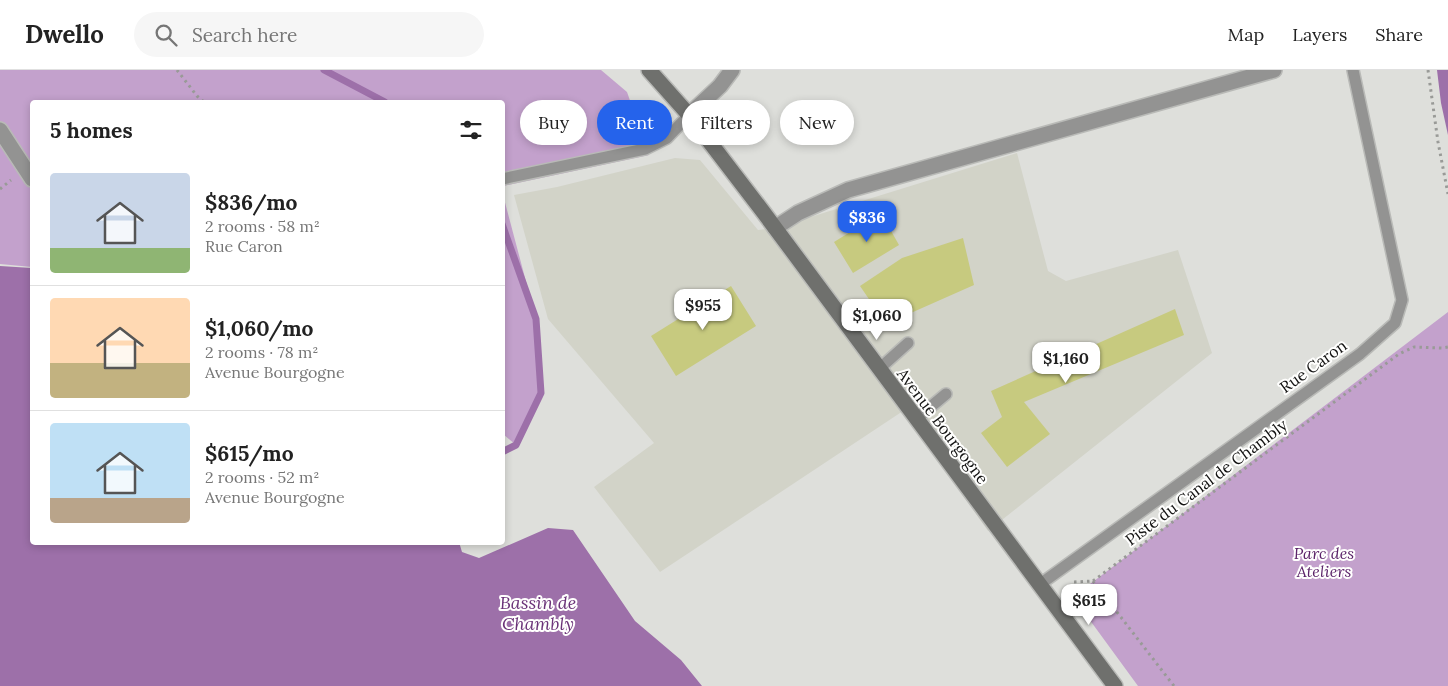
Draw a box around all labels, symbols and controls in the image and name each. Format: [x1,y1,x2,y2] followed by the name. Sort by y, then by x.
[134,12,484,57] search box
[25,19,104,50] text: Dwello
[152,21,180,49] icon: search
[192,23,297,47] text: Search here
[1228,23,1264,46] text: Map
[1292,23,1347,46] text: Layers
[1375,23,1423,46] text: Share
[520,100,587,145] chip: Buy
[597,100,672,145] chip: Rent
[682,100,770,145] chip: Filters
[780,100,854,145] chip: New
[457,116,485,144] icon: filters
[50,117,133,144] text: 5 homes
[205,189,297,216] text: $836/mo
[90,193,150,253] icon: home
[837,200,897,243] pin: $836
[849,207,885,227] text: $836
[205,216,320,236] text: 2 rooms · 58 m²
[205,236,283,256] text: Rue Caron
[673,288,733,331] pin: $955
[685,295,721,315] text: $955
[836,298,918,341] pin: $1,060
[852,305,902,325] text: $1,060
[205,315,314,342] text: $1,060/mo
[90,318,150,378] icon: home
[1276,335,1351,397] street label: Rue Caron
[205,342,319,362] text: 2 rooms · 78 m²
[1025,342,1107,384] pin: $1,160
[1043,348,1089,368] text: $1,160
[205,362,345,382] text: Avenue Bourgogne
[892,363,993,488] street label: Avenue Bourgogne
[1121,414,1291,550] street label: Piste du Canal de Chambly
[205,440,294,467] text: $615/mo
[90,443,150,503] icon: home
[205,467,319,487] text: 2 rooms · 52 m²
[205,487,345,507] text: Avenue Bourgogne
[1294,543,1354,581] park label: Parc des Ateliers
[1059,584,1119,626] pin: $615
[1072,590,1106,610] text: $615
[500,591,576,635] water label: Bassin de Chambly

